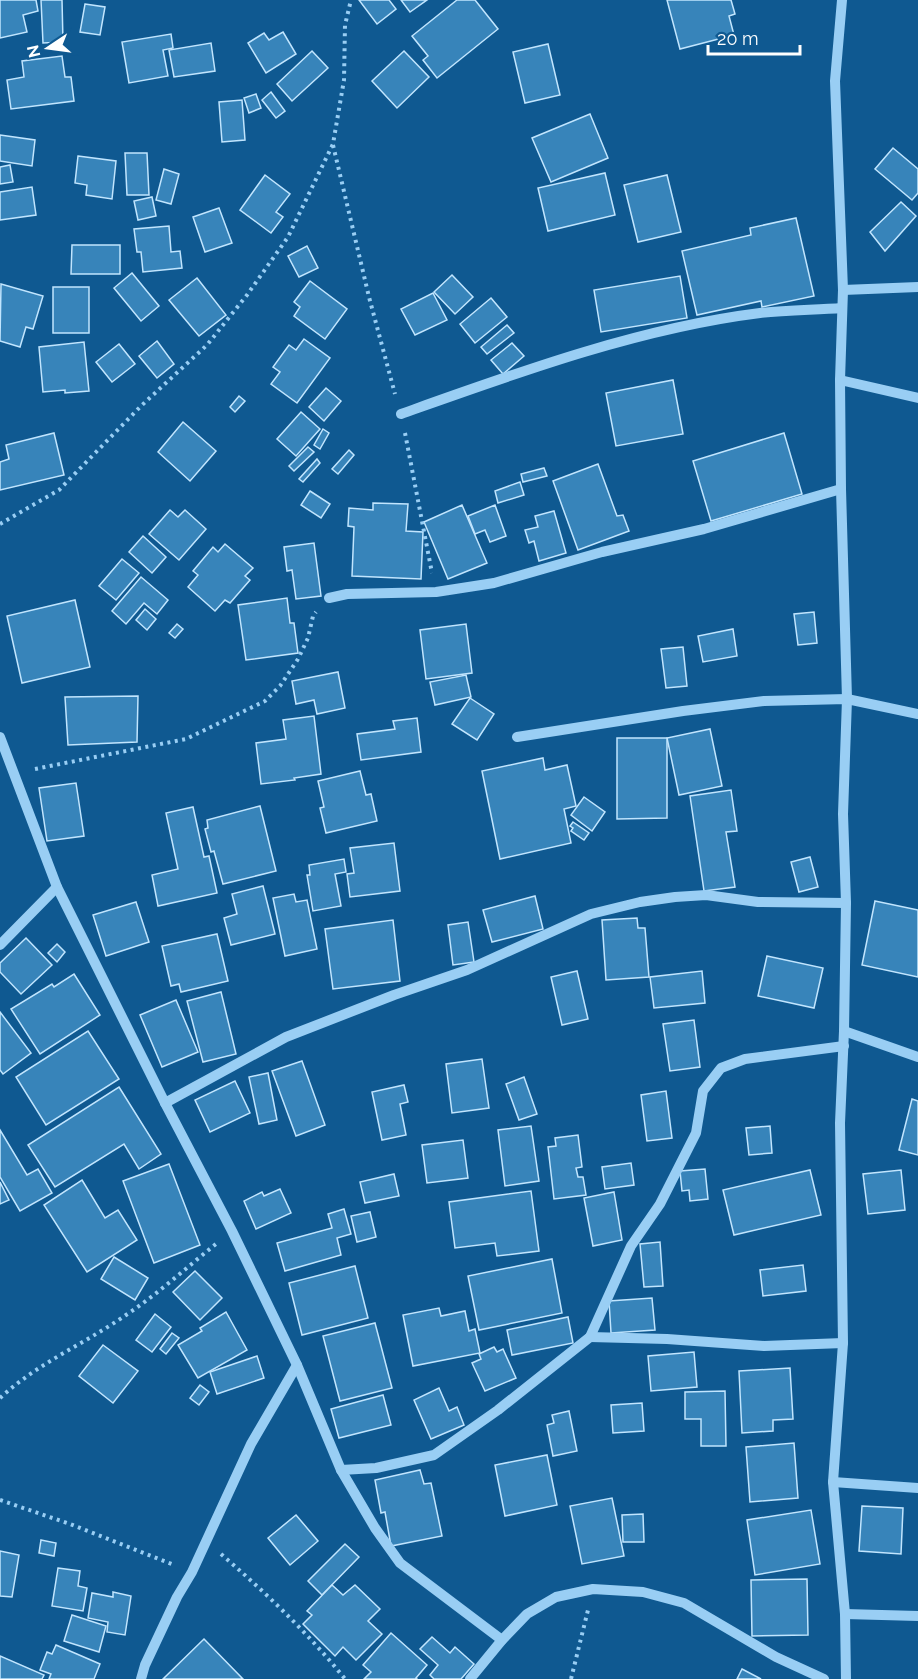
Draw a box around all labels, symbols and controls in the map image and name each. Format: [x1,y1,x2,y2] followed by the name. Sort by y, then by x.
[18,18,78,78] north arrow
[708,18,800,56] scale bar
[717,28,759,49] text: 20 m
[23,43,45,59] text: N

